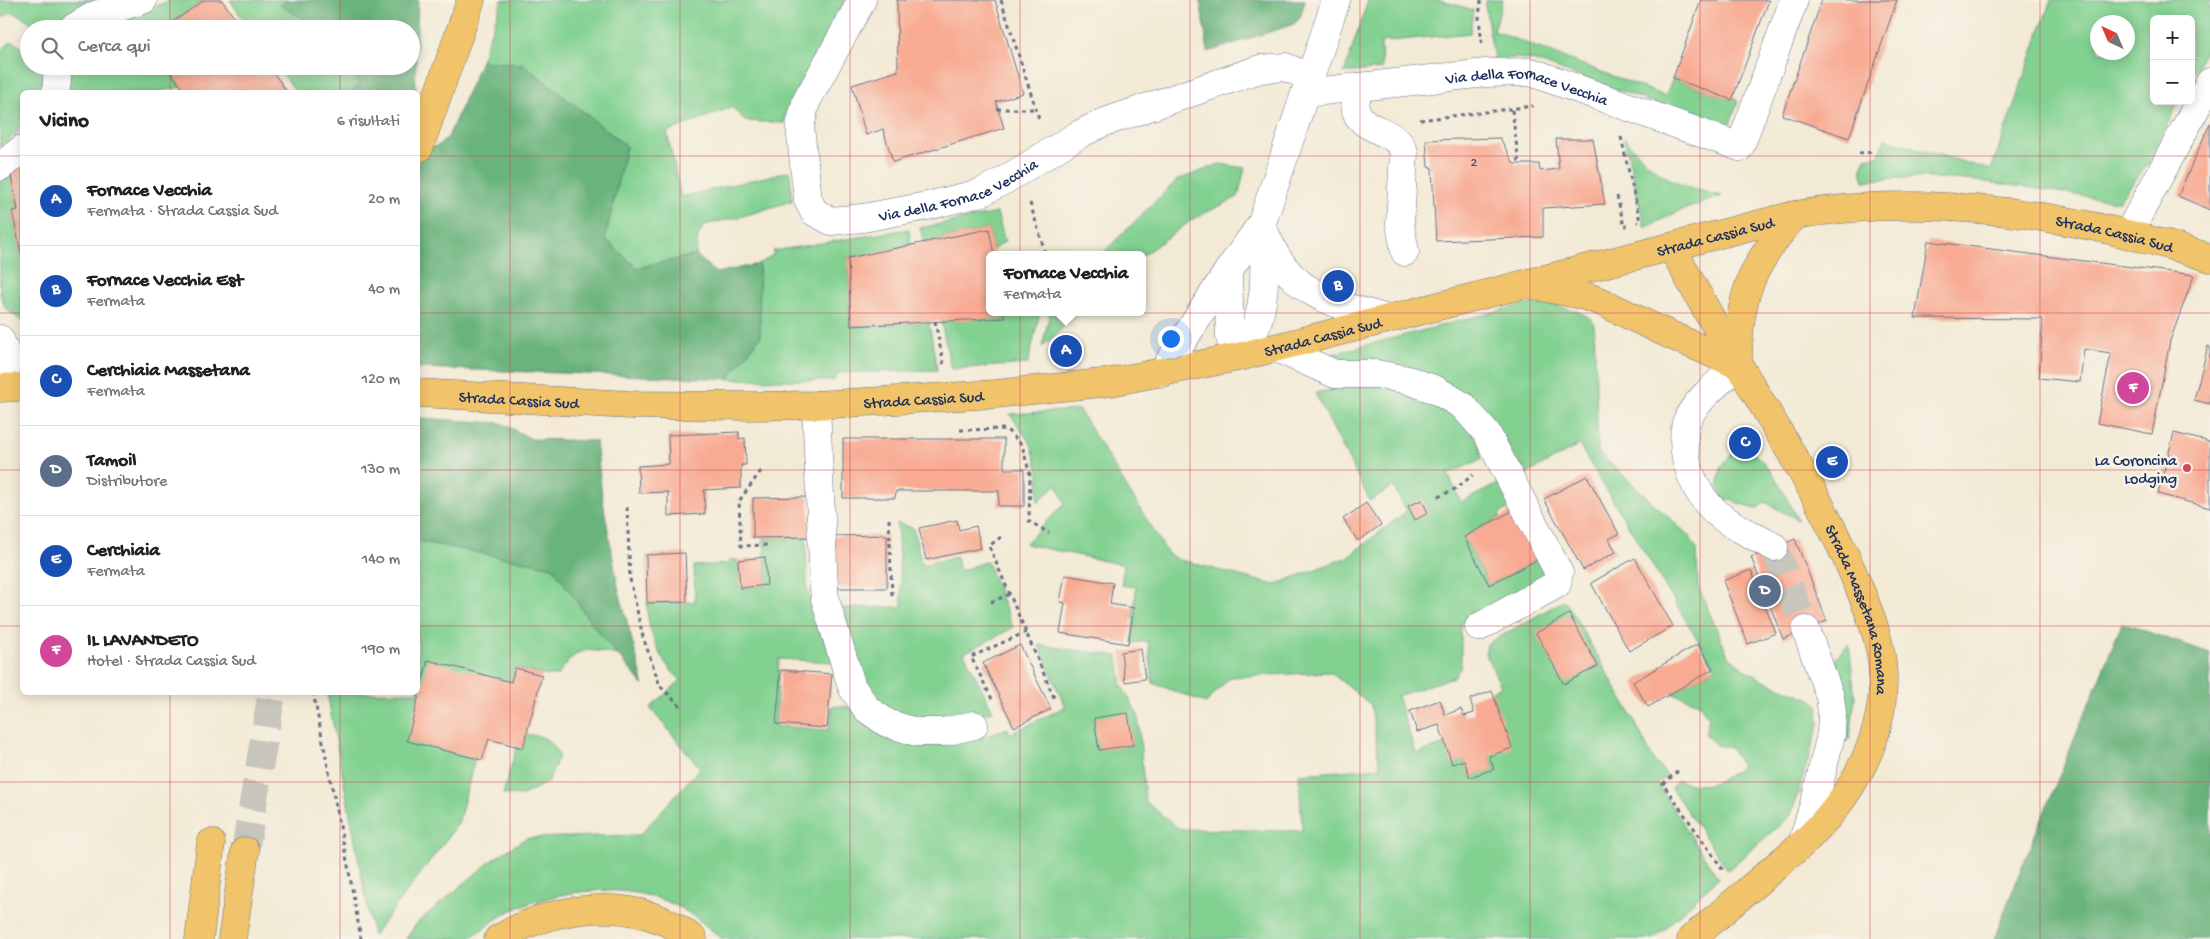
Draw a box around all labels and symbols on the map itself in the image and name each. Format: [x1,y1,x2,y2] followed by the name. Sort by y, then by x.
[2090,15,2135,60] north arrow
[1444,66,1611,112] street label: Via della Fornace Vecchia
[1471,155,1478,172] house number: 2
[877,156,1043,228] street label: Via della Fornace Vecchia
[2054,213,2176,260] street label: Strada Cassia Sud
[1655,214,1778,263] street label: Strada Cassia Sud
[1322,267,1354,305] pin: B
[1263,315,1386,363] street label: Strada Cassia Sud
[1158,326,1184,352] your location
[1050,332,1082,370] pin: A
[2117,369,2149,407] pin: F
[458,389,581,415] street label: Strada Cassia Sud
[863,389,986,415] street label: Strada Cassia Sud
[1729,424,1761,462] pin: C
[1816,443,1848,481] pin: E
[2095,453,2178,490] place label: La Coroncina Lodging
[2181,462,2193,474] marker: La Coroncina Lodging
[1819,522,1889,696] street label: Strada Massetana Romana
[1749,572,1781,610] pin: D

